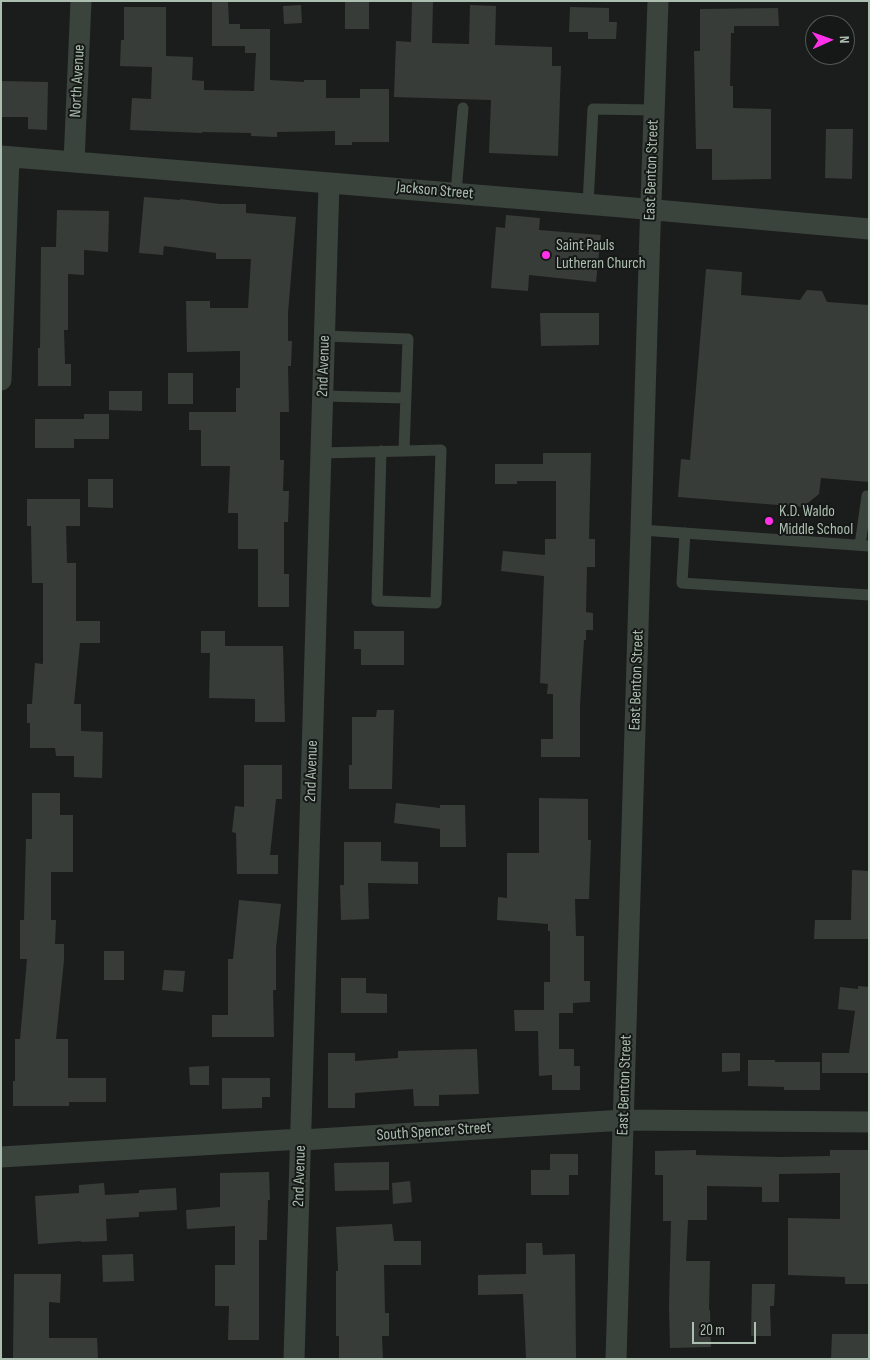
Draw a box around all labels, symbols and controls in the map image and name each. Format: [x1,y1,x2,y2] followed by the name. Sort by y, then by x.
[805,15,855,65] north arrow
[836,35,853,44] text: N
[67,44,89,118] street label: North Avenue
[641,119,663,221] street label: East Benton Street
[396,178,474,204] street label: Jackson Street
[556,236,646,274] place label: Saint Pauls Lutheran Church
[540,249,552,261] marker: Saint Pauls Lutheran Church
[313,335,335,397] street label: 2nd Avenue
[779,502,853,540] place label: K.D. Waldo Middle School
[763,515,775,527] marker: K.D. Waldo Middle School
[626,629,648,731] street label: East Benton Street
[301,740,323,802] street label: 2nd Avenue
[614,1034,636,1136] street label: East Benton Street
[376,1118,492,1146] street label: South Spencer Street
[289,1145,311,1207] street label: 2nd Avenue
[695,1312,759,1344] scale bar
[700,1321,725,1340] text: 20 m

